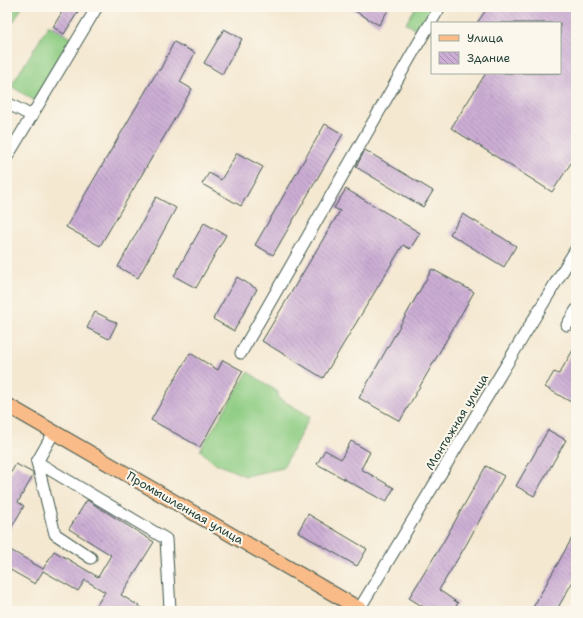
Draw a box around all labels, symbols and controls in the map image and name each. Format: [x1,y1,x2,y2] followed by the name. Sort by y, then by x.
[431,22,561,74] legend
[467,30,504,46] text: Улица
[467,50,511,66] text: Здание
[422,370,492,473] street label: Монтажная улица
[124,468,247,548] street label: Промышленная улица

